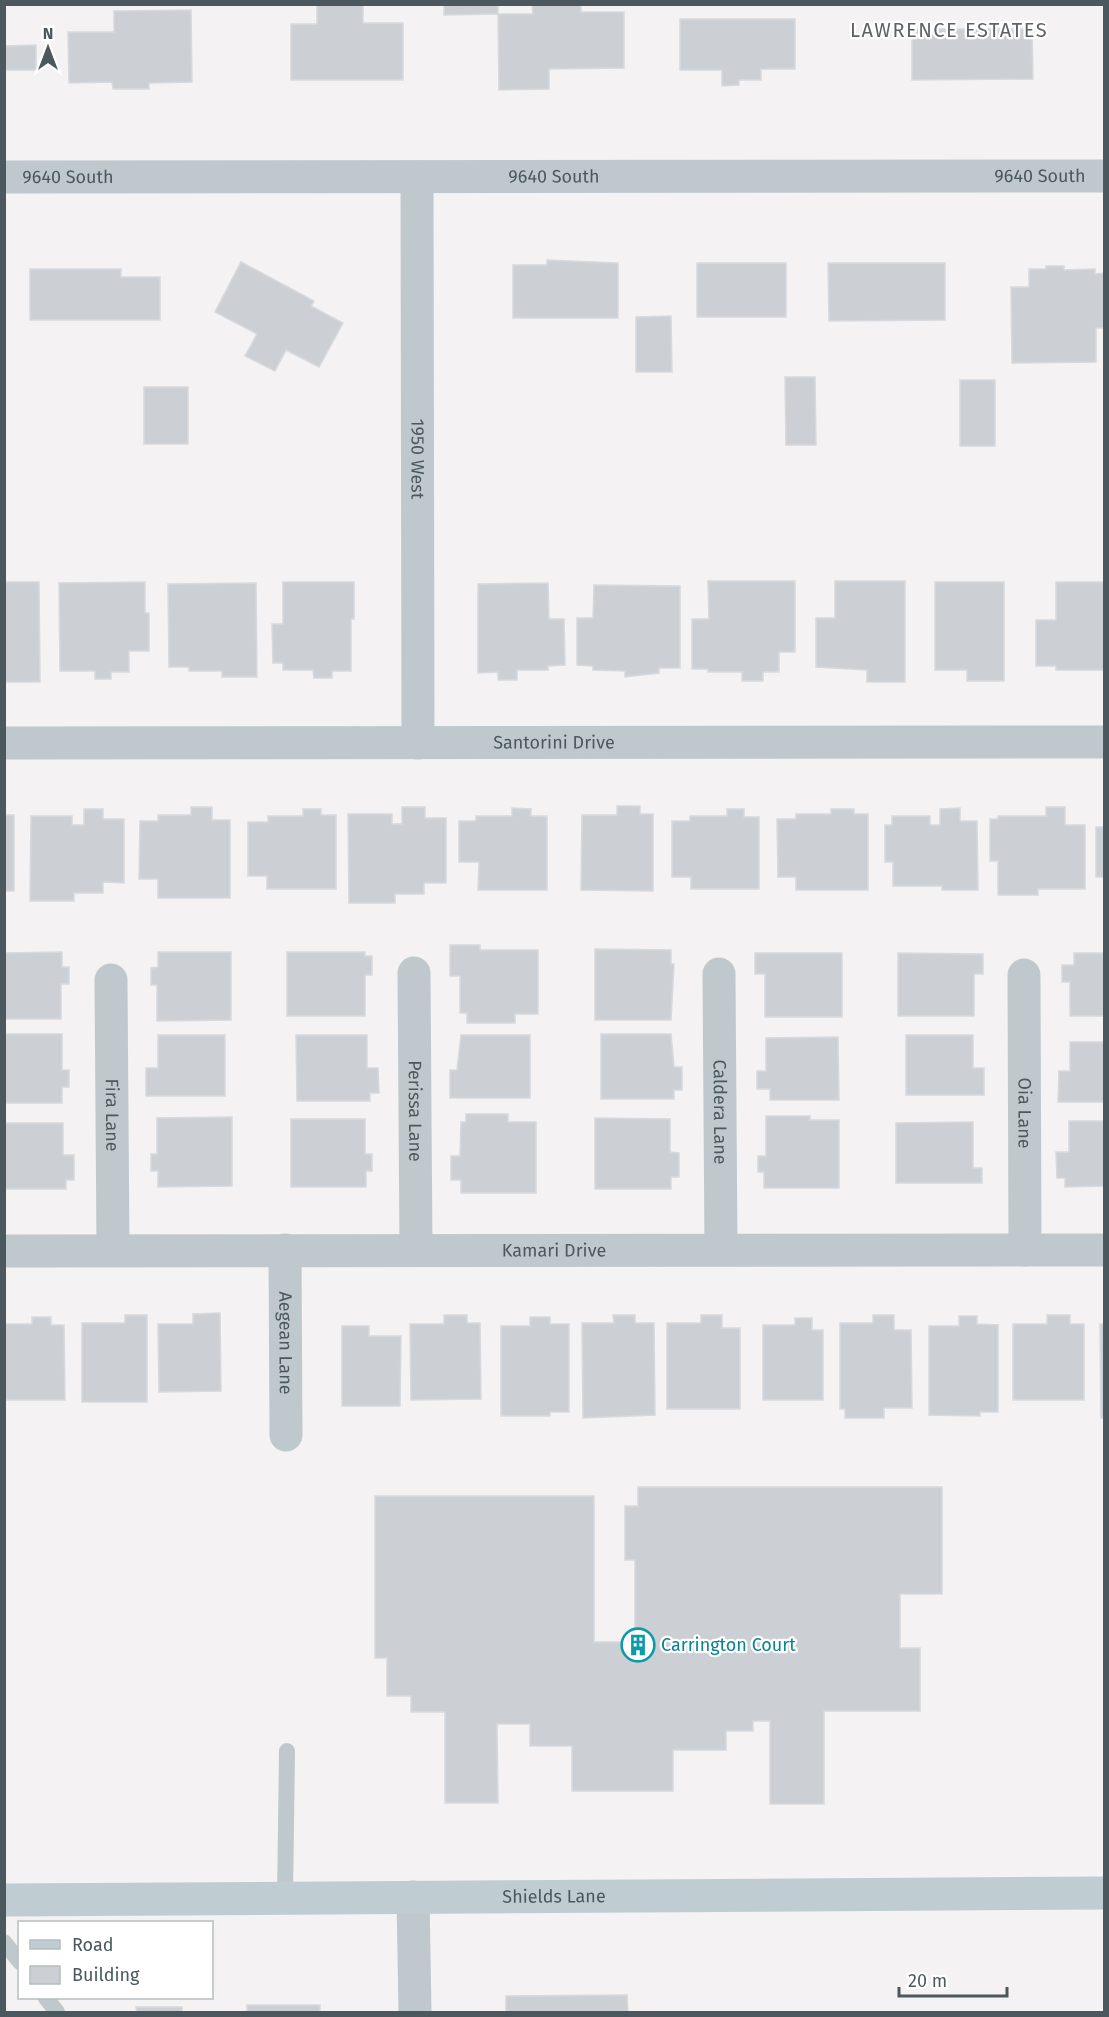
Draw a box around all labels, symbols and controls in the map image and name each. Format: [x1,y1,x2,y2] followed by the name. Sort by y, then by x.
[18,18,78,78] north arrow
[850,18,1048,42] district label: LAWRENCE ESTATES
[43,24,53,43] text: N
[508,165,600,188] street label: 9640 South
[994,165,1086,187] street label: 9640 South
[22,166,114,188] street label: 9640 South
[406,419,429,500] street label: 1950 West
[493,731,615,754] street label: Santorini Drive
[709,1059,731,1165] street label: Caldera Lane
[404,1060,426,1162] street label: Perissa Lane
[1013,1077,1036,1149] street label: Oia Lane
[101,1078,123,1152] street label: Fira Lane
[502,1239,606,1262] street label: Kamari Drive
[274,1291,297,1395] street label: Aegean Lane
[620,1627,656,1663] building icon: Carrington Court
[661,1634,796,1656] place label: Carrington Court
[502,1885,606,1908] street label: Shields Lane
[18,1921,213,1999] legend
[72,1934,114,1956] text: Road
[899,1960,1007,1998] scale bar
[72,1964,140,1986] text: Building
[908,1970,947,1992] text: 20 m

